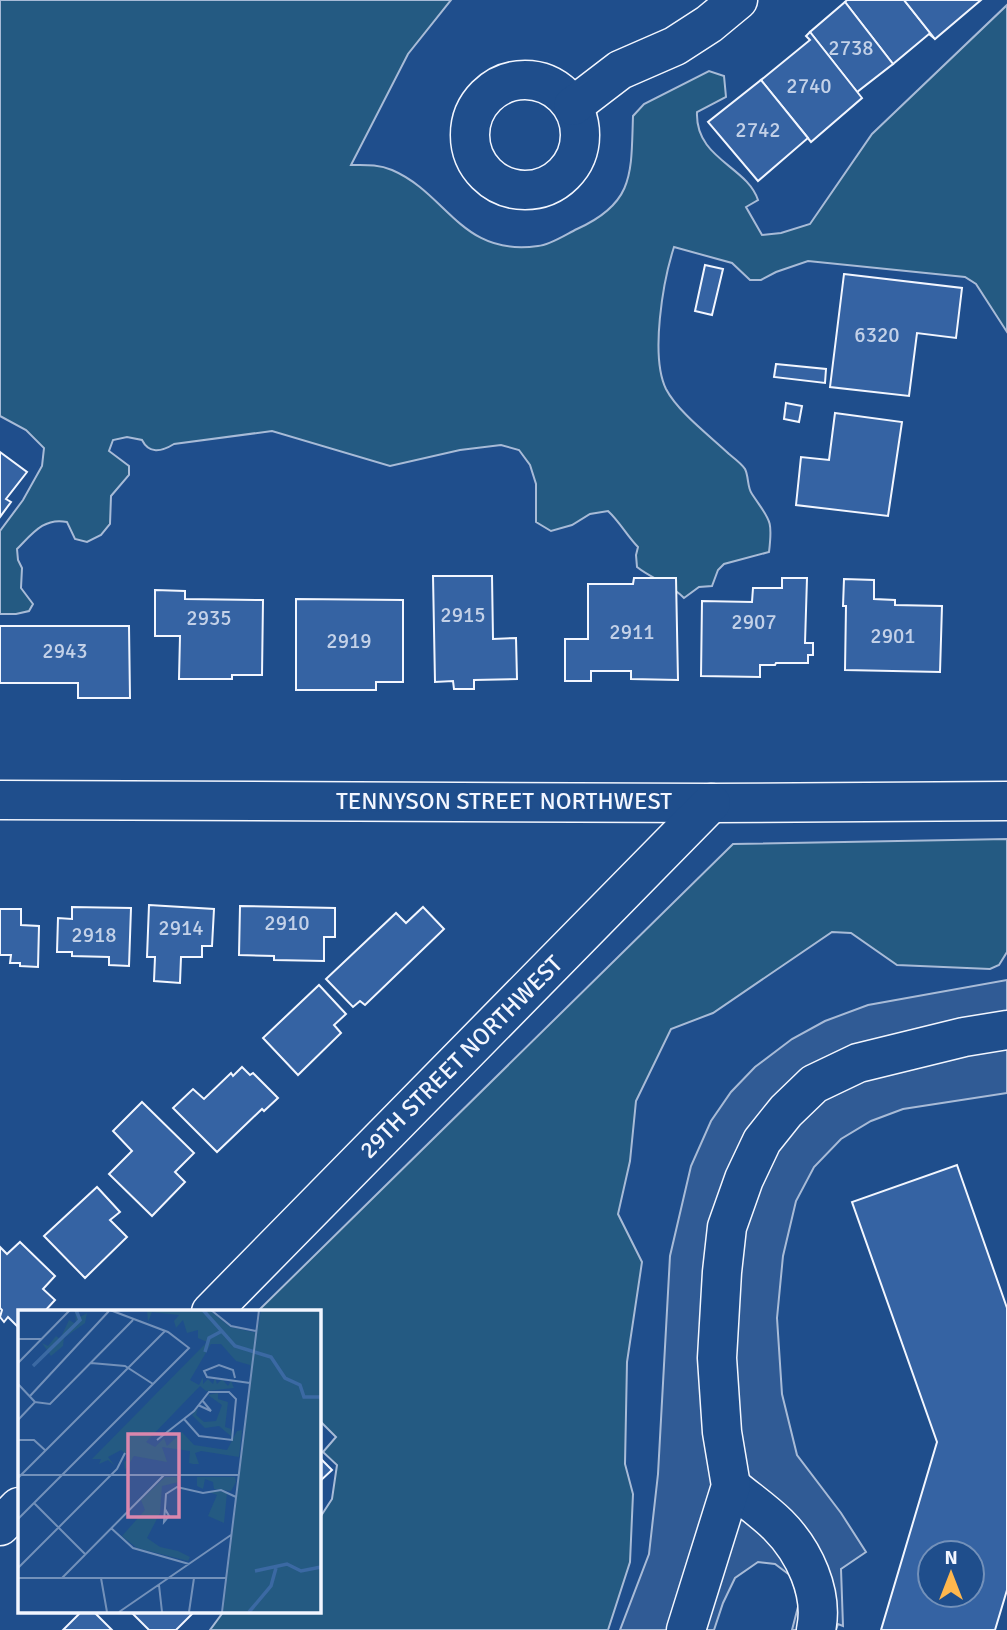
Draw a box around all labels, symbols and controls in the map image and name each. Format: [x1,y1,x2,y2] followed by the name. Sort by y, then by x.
[828,35,874,61] house number: 2738
[786,73,832,99] house number: 2740
[735,117,781,143] house number: 2742
[854,322,900,348] house number: 6320
[440,602,486,628] house number: 2915
[186,605,232,631] house number: 2935
[731,609,777,635] house number: 2907
[609,619,655,645] house number: 2911
[870,623,916,649] house number: 2901
[326,628,372,654] house number: 2919
[42,638,88,664] house number: 2943
[336,786,672,816] street label: TENNYSON STREET NORTHWEST
[264,910,310,936] house number: 2910
[158,915,204,941] house number: 2914
[71,922,117,948] house number: 2918
[353,949,569,1165] street label: 29TH STREET NORTHWEST
[18,1310,320,1612] inset map
[916,1539,986,1609] north arrow
[944,1546,958,1570] text: N

